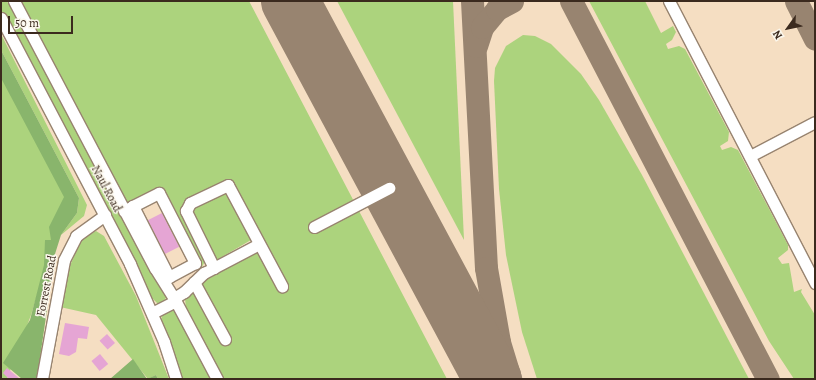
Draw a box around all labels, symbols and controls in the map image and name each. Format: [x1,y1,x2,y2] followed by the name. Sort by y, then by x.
[10,8,75,34] scale bar
[768,8,808,48] north arrow
[15,15,39,31] text: 50 m
[769,27,786,42] text: N
[88,163,124,215] street label: Naul Road
[34,254,60,318] street label: Forrest Road

